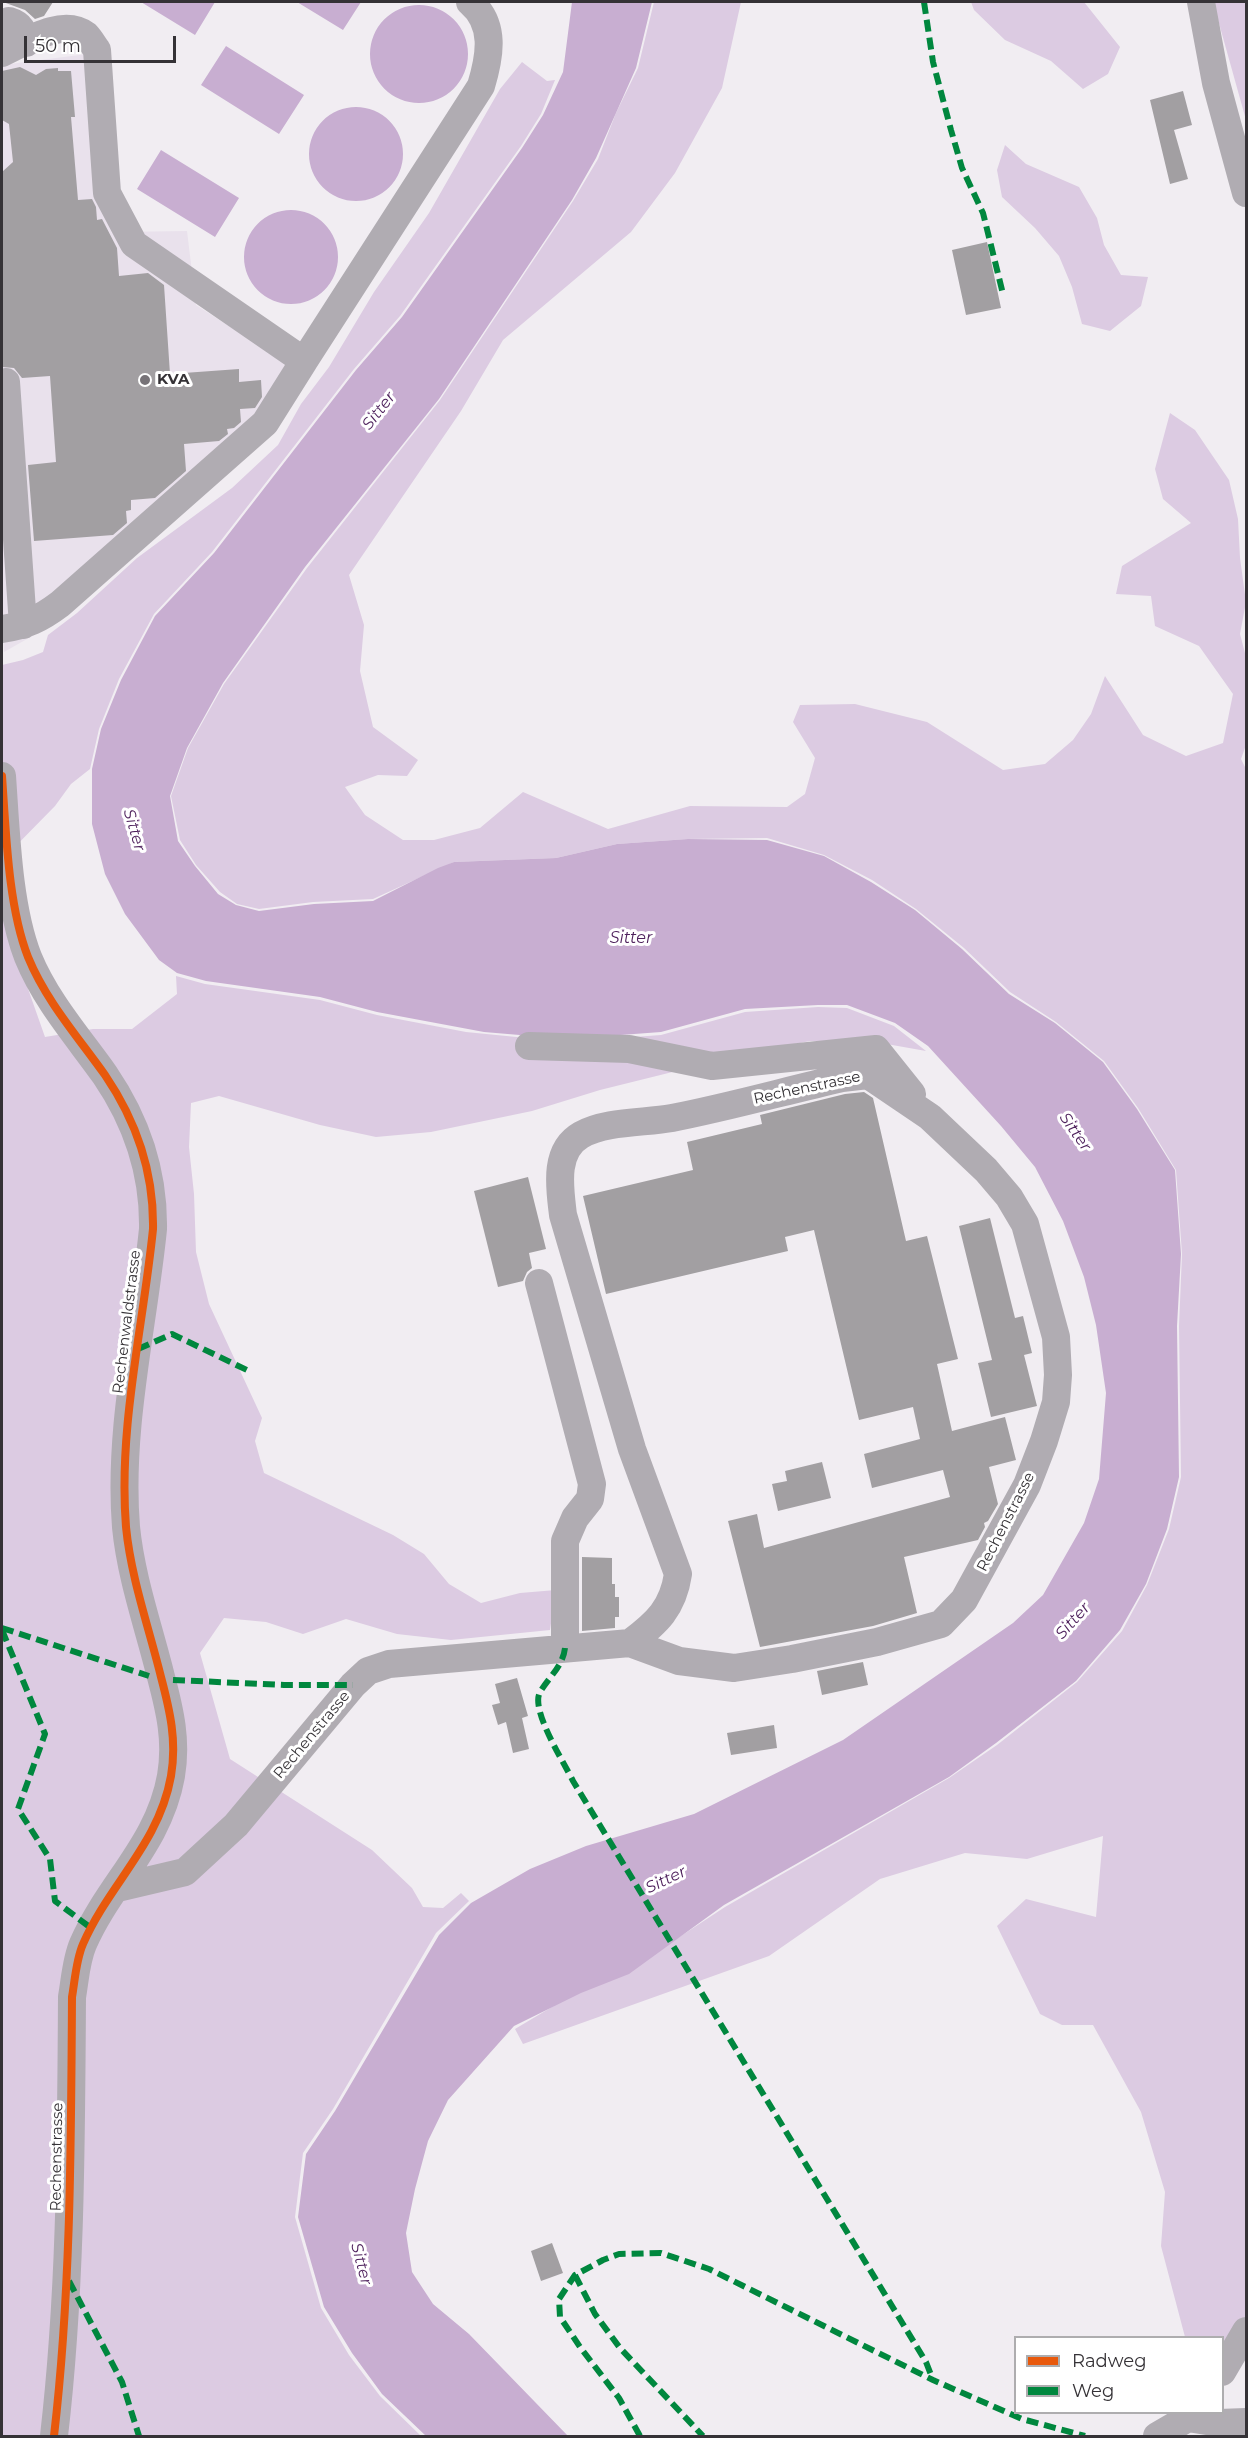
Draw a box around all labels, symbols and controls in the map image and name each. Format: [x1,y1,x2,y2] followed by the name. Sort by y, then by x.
[27,24,178,62] scale bar
[35,35,81,57] text: 50 m
[157,371,190,389] place label: KVA
[138,373,152,387] marker: KVA
[358,388,400,434] water label: Sitter
[119,807,149,853] water label: Sitter
[610,928,652,948] water label: Sitter
[752,1068,862,1108] street label: Rechenstrasse
[1055,1109,1095,1155] water label: Sitter
[109,1249,145,1395] street label: Rechenwaldstrasse
[973,1469,1039,1575] street label: Rechenstrasse
[1052,1599,1094,1643] water label: Sitter
[270,1687,354,1783] street label: Rechenstrasse
[643,1862,689,1898] water label: Sitter
[47,2102,67,2212] street label: Rechenstrasse
[346,2241,376,2287] water label: Sitter
[1014,2336,1224,2414] legend
[1072,2350,1147,2372] text: Radweg
[1072,2380,1114,2402] text: Weg

